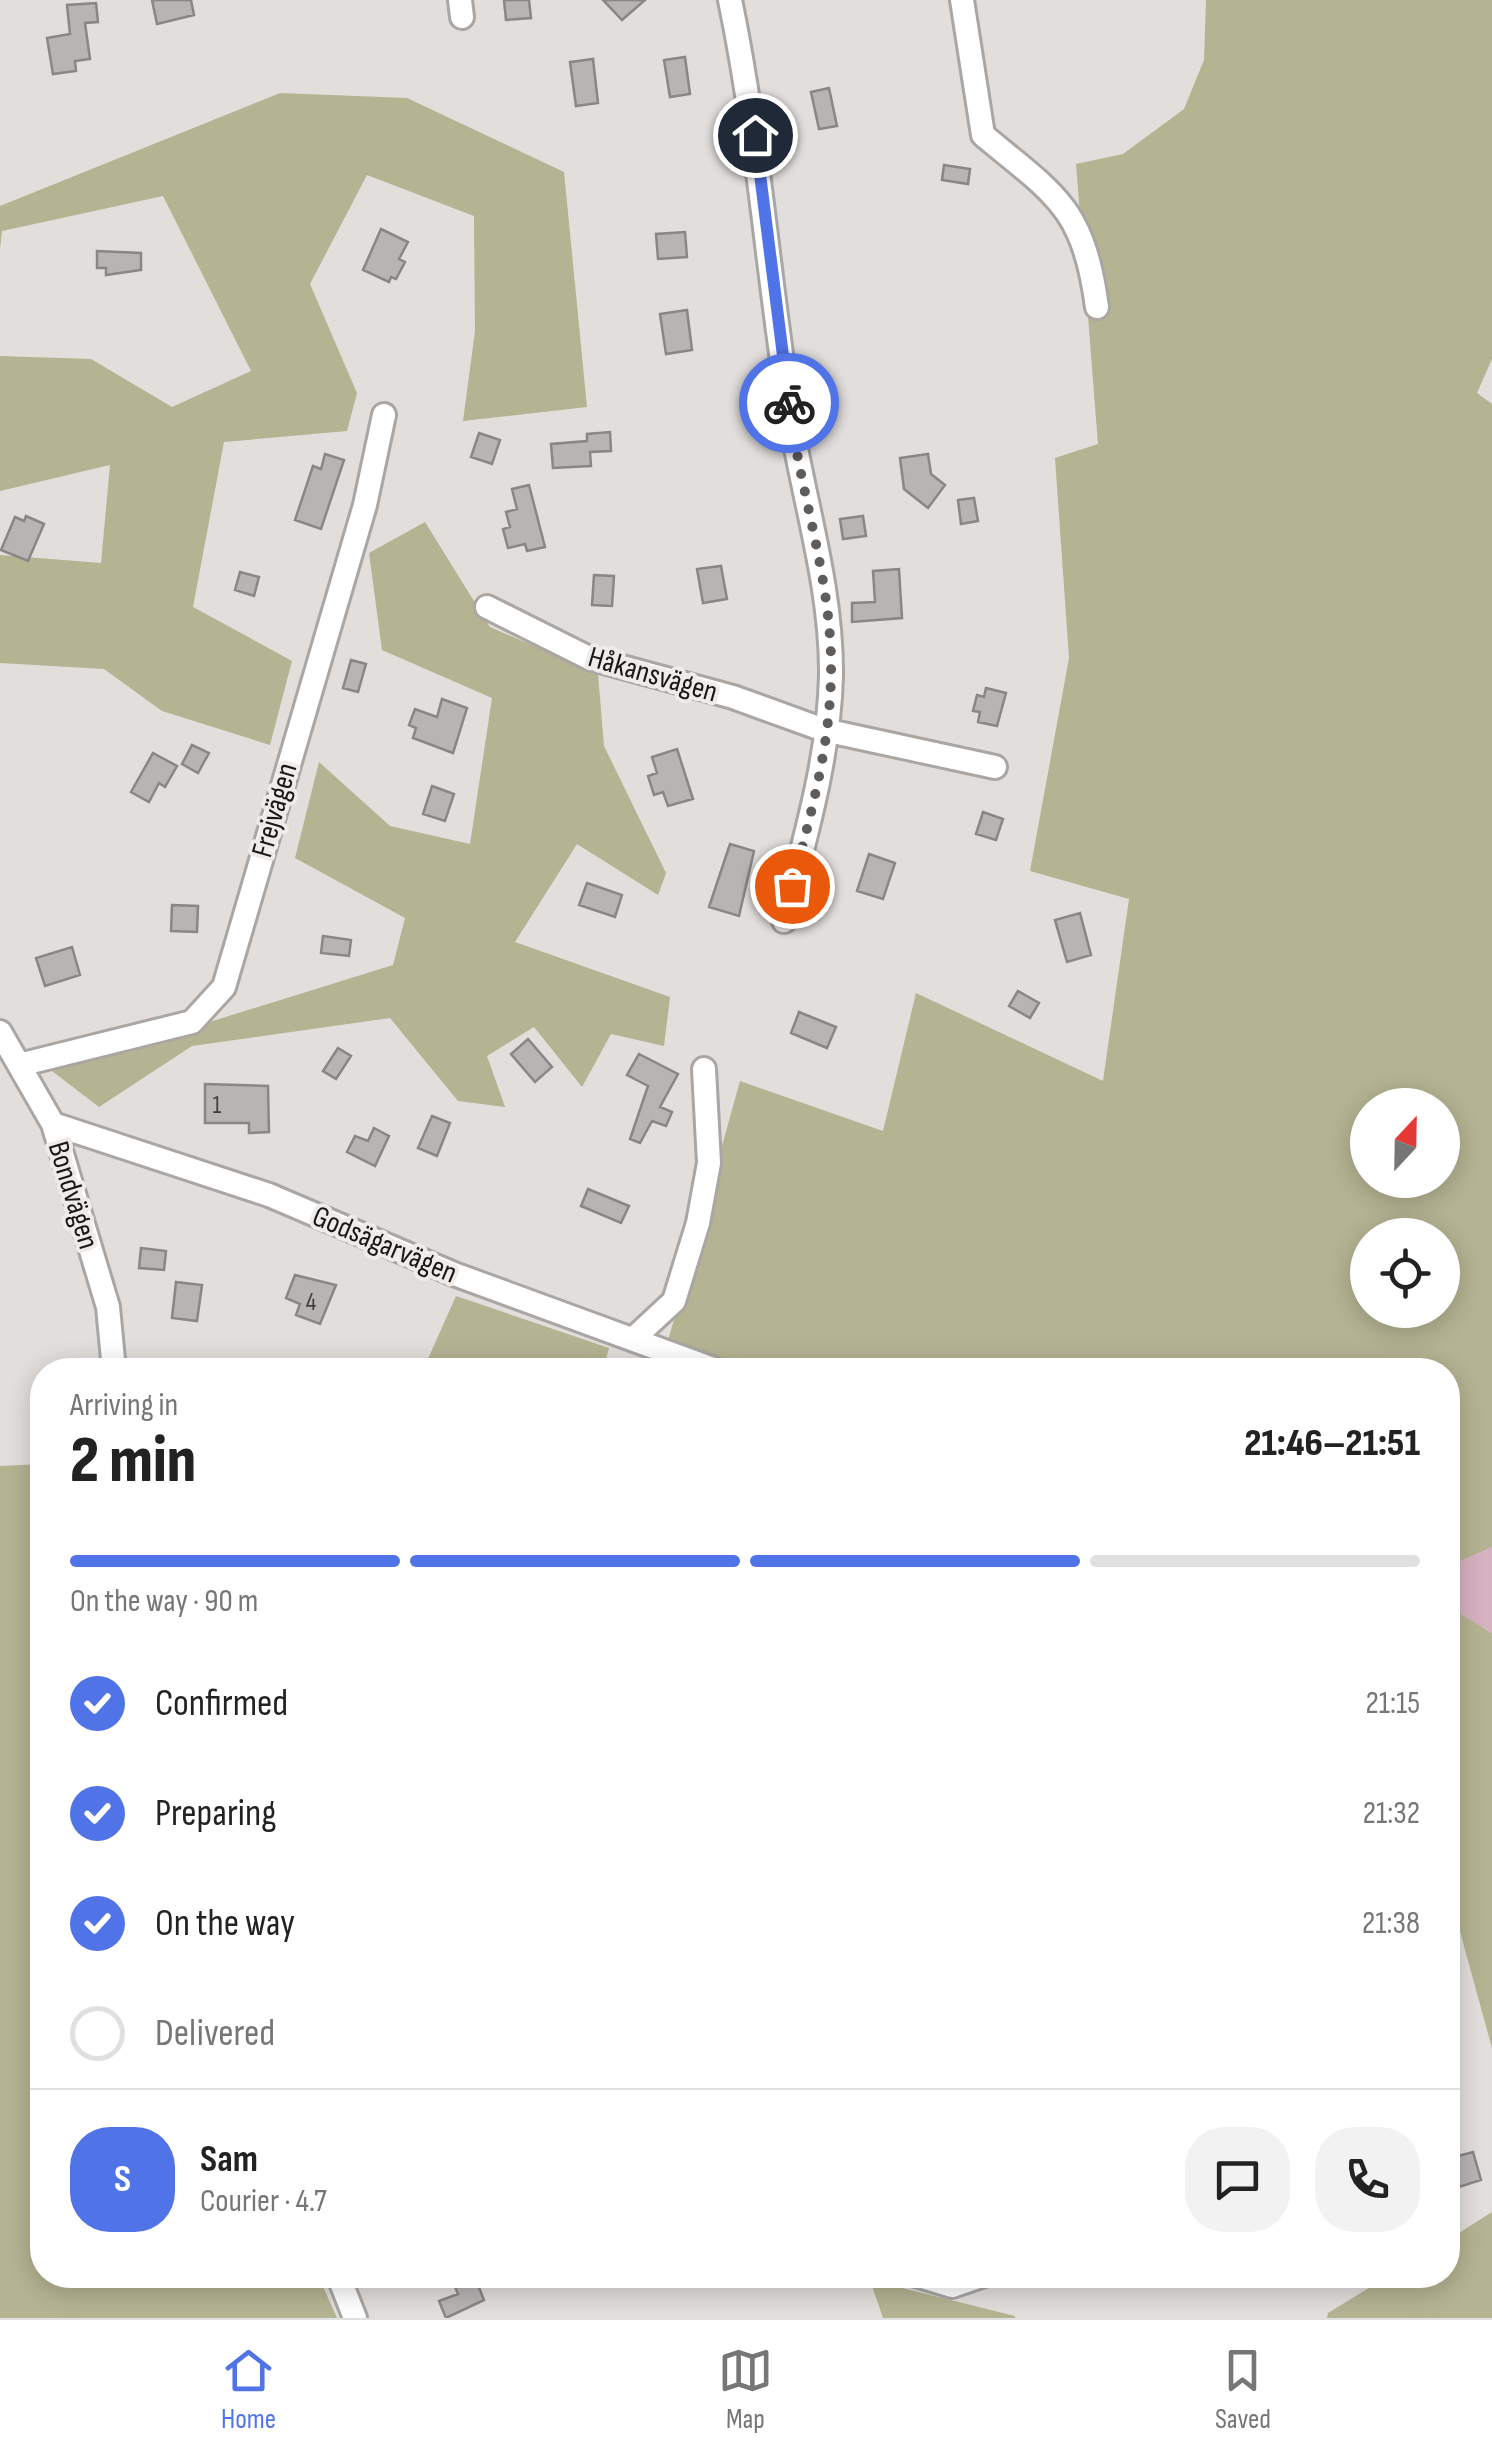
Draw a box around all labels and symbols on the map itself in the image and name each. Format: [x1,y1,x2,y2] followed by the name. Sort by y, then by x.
[713,93,798,178] pin
[739,353,839,453] courier
[584,639,722,711] street label: Håkansvägen
[244,759,306,862] street label: Frejvägen
[750,844,835,929] pin
[1350,1088,1460,1198] north arrow
[213,1090,222,1121] house number: 1
[40,1137,106,1253] street label: Bondvägen
[307,1198,462,1292] street label: Godsägarvägen
[306,1287,316,1318] house number: 4

